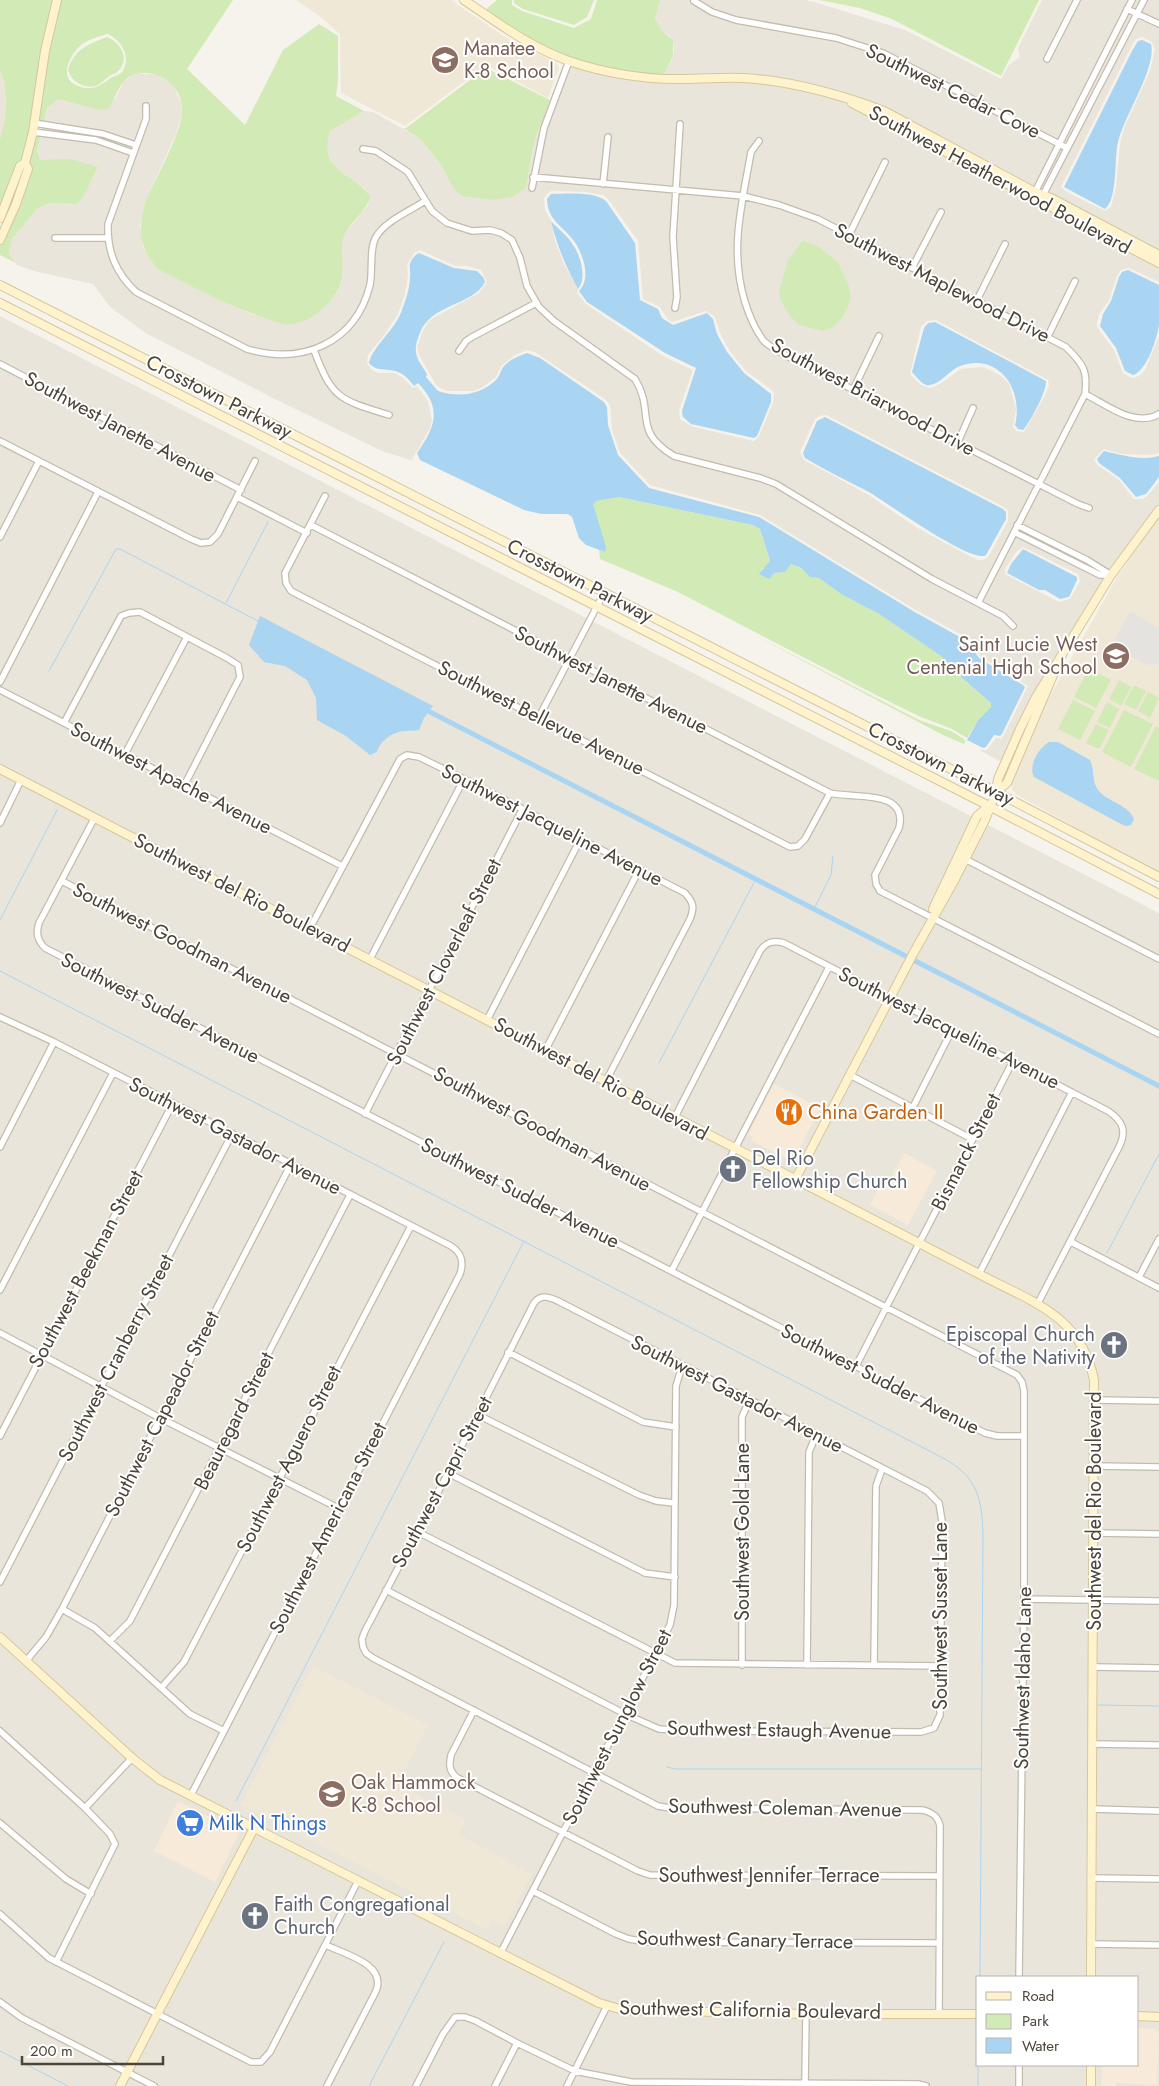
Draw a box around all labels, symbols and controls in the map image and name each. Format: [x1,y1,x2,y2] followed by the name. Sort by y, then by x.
[464,34,554,86] place label: Manatee K-8 School
[861,36,1045,146] street label: Southwest Cedar Cove
[430,45,460,75] school or university icon: Manatee K-8 School
[864,98,1136,262] street label: Southwest Heatherwood Boulevard
[829,216,1055,350] street label: Southwest Maplewood Drive
[766,331,980,463] street label: Southwest Briarwood Drive
[141,348,297,446] street label: Crosstown Parkway
[19,364,221,490] street label: Southwest Janette Avenue
[502,532,658,630] street label: Crosstown Parkway
[509,619,713,741] street label: Southwest Janette Avenue
[907,630,1097,682] place label: Saint Lucie West Centenial High School
[1101,641,1131,671] school or university icon: Saint Lucie West Centenial High School
[433,653,649,783] street label: Southwest Bellevue Avenue
[65,714,277,842] street label: Southwest Apache Avenue
[863,715,1019,813] street label: Crosstown Parkway
[436,756,668,894] street label: Southwest Jacqueline Avenue
[129,826,355,960] street label: Southwest del Rio Boulevard
[379,853,509,1070] street label: Southwest Cloverleaf Street
[67,875,297,1011] street label: Southwest Goodman Avenue
[56,945,264,1071] street label: Southwest Sudder Avenue
[833,959,1065,1097] street label: Southwest Jacqueline Avenue
[488,1010,714,1148] street label: Southwest del Rio Boulevard
[428,1059,656,1199] street label: Southwest Goodman Avenue
[124,1070,346,1202] street label: Southwest Gastador Avenue
[924,1088,1008,1216] street label: Bismarck Street
[774,1097,804,1127] restaurant icon: China Garden II
[808,1098,944,1127] place label: China Garden II
[416,1130,624,1256] street label: Southwest Sudder Avenue
[752,1144,908,1196] place label: Del Rio Fellowship Church
[718,1154,748,1184] church icon: Del Rio Fellowship Church
[22,1165,151,1373] street label: Southwest Beekman Street
[51,1249,181,1467] street label: Southwest Cranberry Street
[97,1306,227,1522] street label: Southwest Capeador Street
[776,1316,984,1442] street label: Southwest Sudder Avenue
[946,1320,1095,1372] place label: Episcopal Church of the Nativity
[626,1328,848,1460] street label: Southwest Gastador Avenue
[1099,1330,1129,1360] church icon: Episcopal Church of the Nativity
[187,1347,281,1495] street label: Beauregard Street
[229,1360,349,1558] street label: Southwest Aguero Street
[384,1391,500,1573] street label: Southwest Capri Street
[1080,1391,1109,1631] street label: Southwest del Rio Boulevard
[262,1417,394,1639] street label: Southwest Americana Street
[728,1443,757,1621] street label: Southwest Gold Lane
[926,1522,955,1710] street label: Southwest Susset Lane
[1007,1586,1039,1770] street label: Southwest Idaho Lane
[555,1624,679,1830] street label: Southwest Sunglow Street
[667,1714,891,1746] street label: Southwest Estaugh Avenue
[351,1768,476,1820] place label: Oak Hammock K-8 School
[317,1779,347,1809] school or university icon: Oak Hammock K-8 School
[668,1791,902,1825] street label: Southwest Coleman Avenue
[175,1808,205,1838] supermarket icon: Milk N Things
[209,1809,326,1838] place label: Milk N Things
[658,1861,880,1890] street label: Southwest Jennifer Terrace
[274,1890,450,1942] place label: Faith Congregational Church
[240,1901,270,1931] church icon: Faith Congregational Church
[636,1924,854,1956] street label: Southwest Canary Terrace
[976,1976,1139,2066] legend
[1022,1985,1054,2007] text: Road
[619,1993,881,2027] street label: Southwest California Boulevard
[1022,2010,1049,2032] text: Park
[22,2034,164,2066] scale bar
[1022,2035,1060,2057] text: Water
[30,2040,73,2062] text: 200 m

